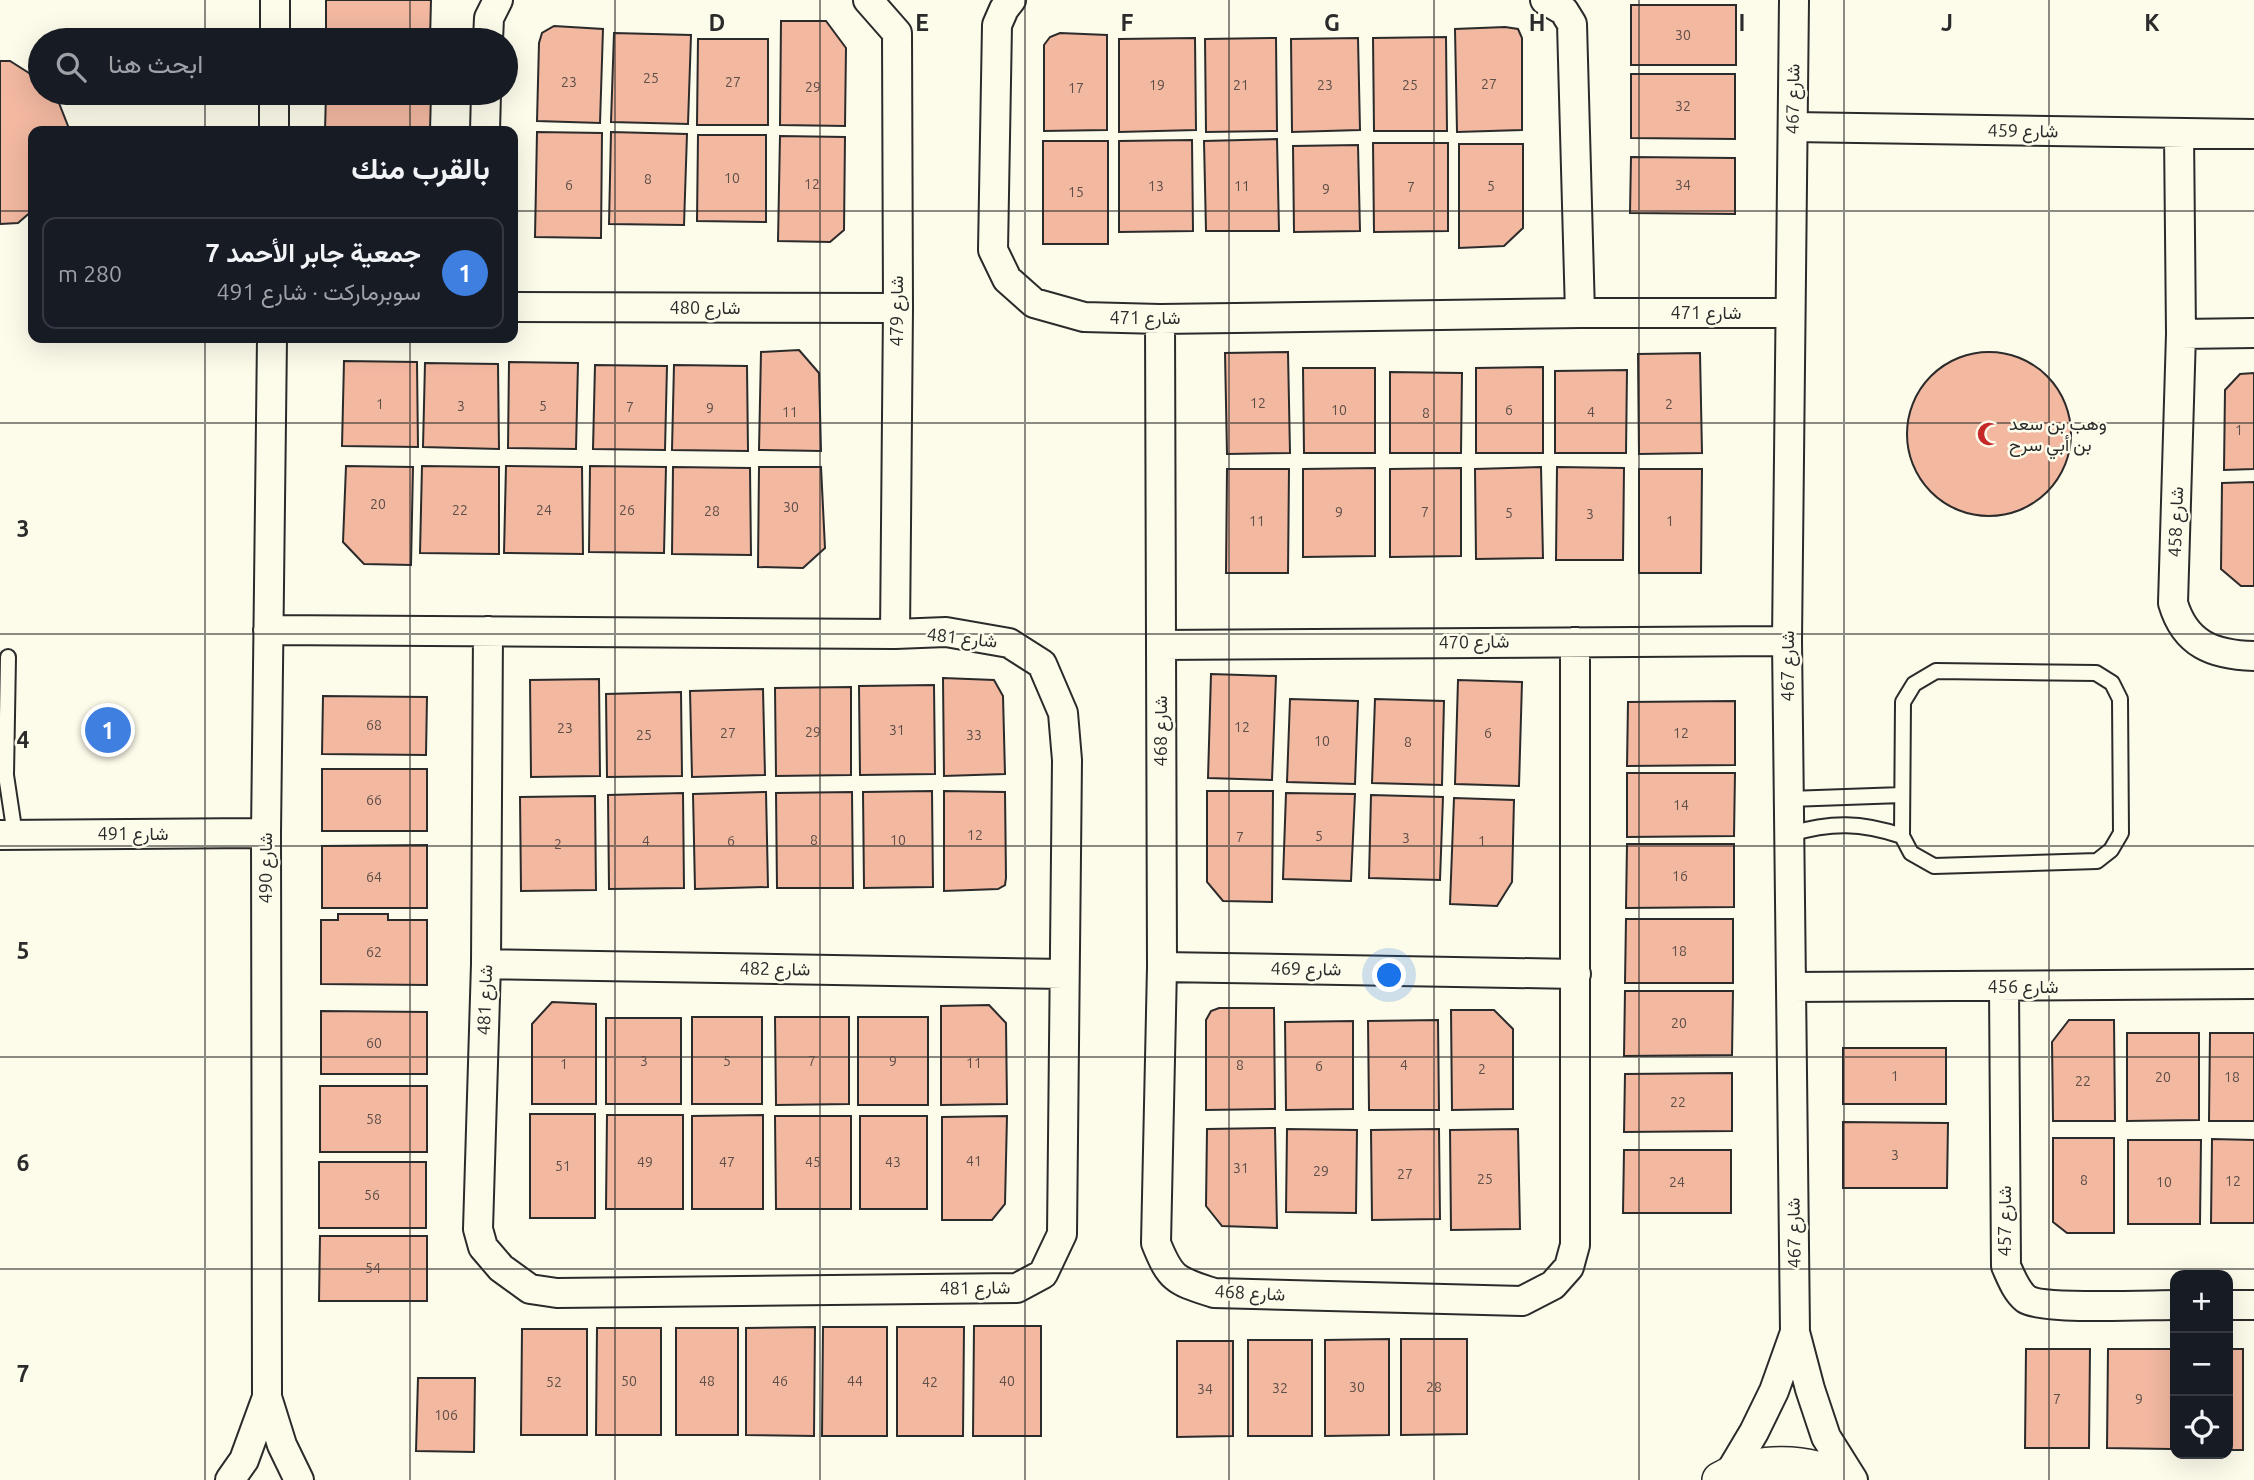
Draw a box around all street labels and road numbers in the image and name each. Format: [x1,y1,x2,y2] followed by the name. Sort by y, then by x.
[1781,63,1806,135] street label: شارع 467
[1987,119,2059,144] street label: شارع 459
[886,276,909,346] street label: شارع 479
[670,297,740,320] street label: شارع 480
[1671,302,1741,325] street label: شارع 471
[1110,307,1180,330] street label: شارع 471
[2164,486,2189,558] street label: شارع 458
[926,623,998,654] street label: شارع 481
[1438,630,1510,655] street label: شارع 470
[1777,631,1800,701] street label: شارع 467
[1150,696,1173,766] street label: شارع 468
[98,823,168,846] street label: شارع 491
[255,833,278,903] street label: شارع 490
[739,957,811,982] street label: شارع 482
[1270,957,1342,982] street label: شارع 469
[473,964,498,1036] street label: شارع 481
[1988,976,2058,999] street label: شارع 456
[1994,1186,2017,1256] street label: شارع 457
[1782,1197,1807,1269] street label: شارع 467
[939,1276,1011,1301] street label: شارع 481
[1214,1280,1286,1307] street label: شارع 468

